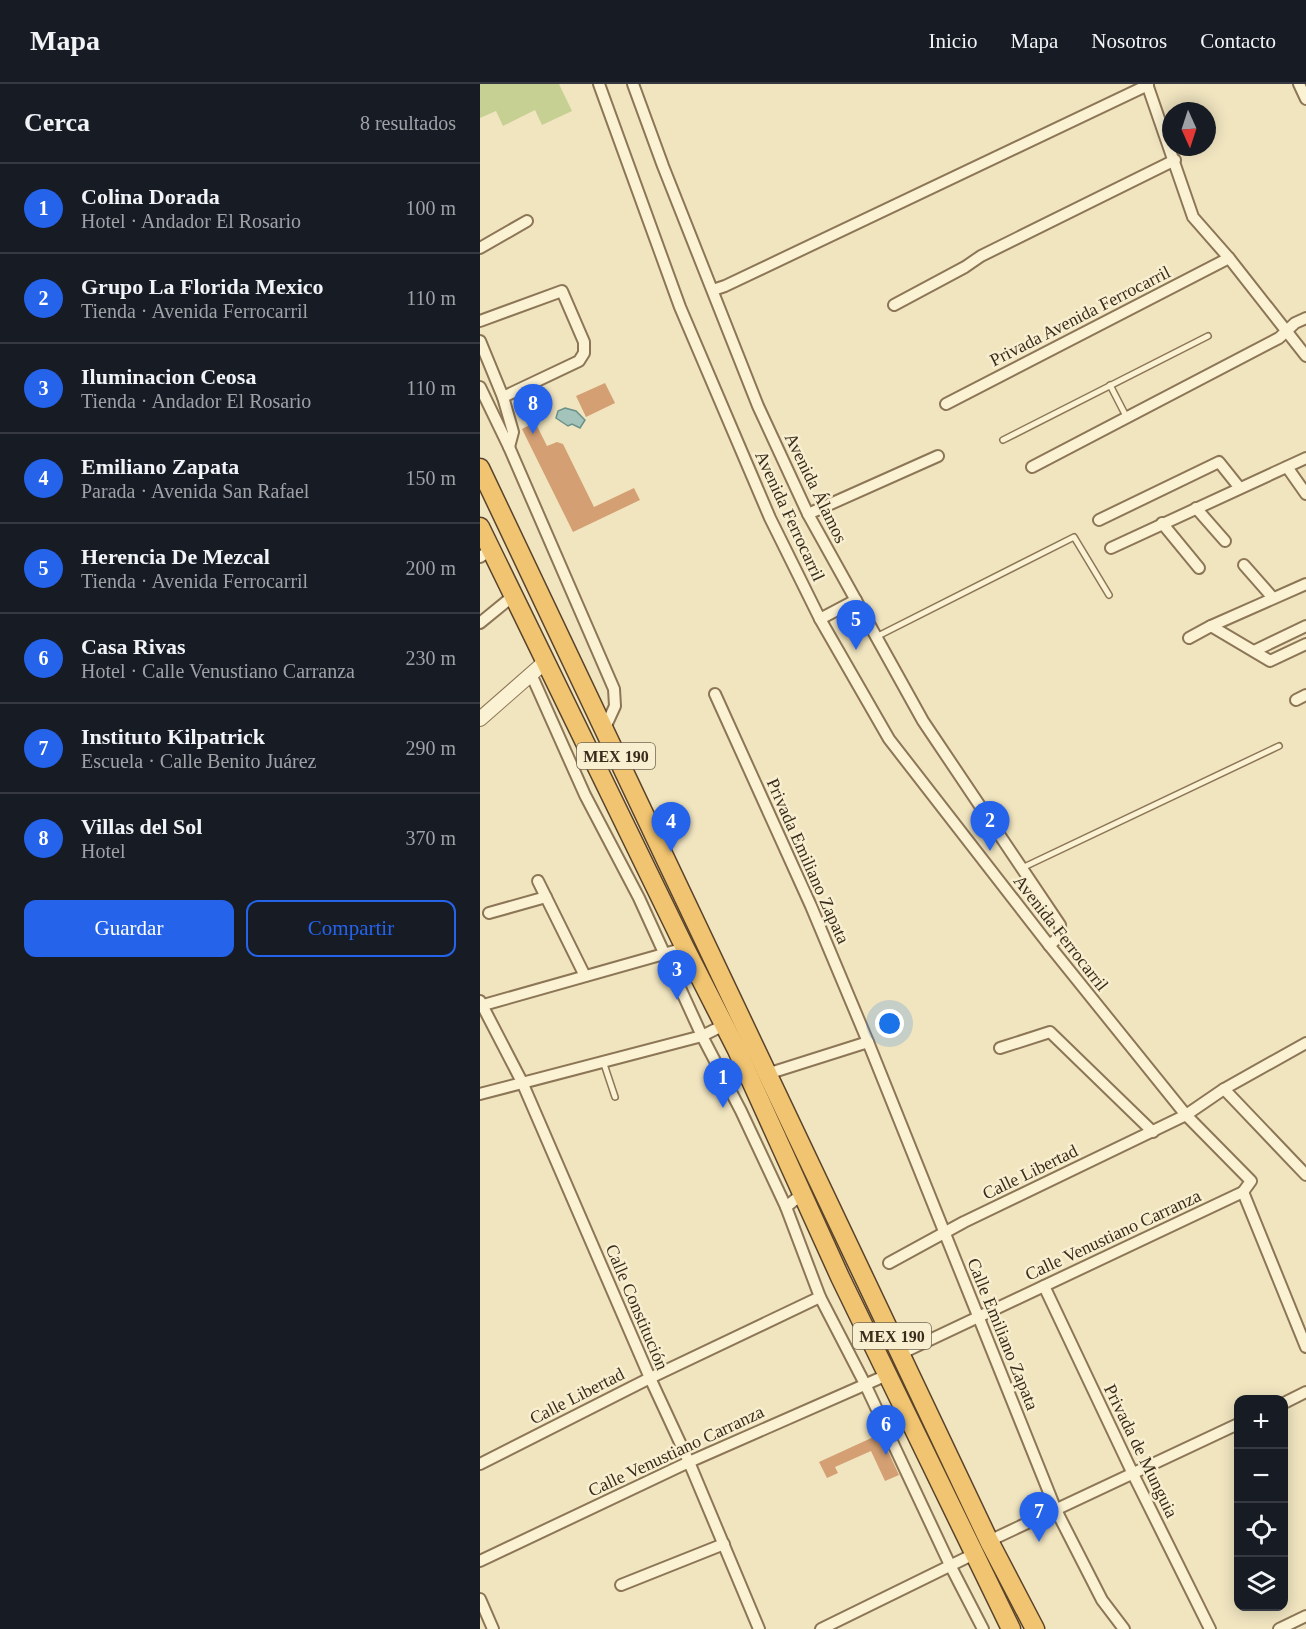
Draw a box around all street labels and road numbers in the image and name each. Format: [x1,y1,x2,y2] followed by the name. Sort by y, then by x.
[987,262,1173,370] street label: Privada Avenida Ferrocarril
[781,429,852,546] street label: Avenida Álamos
[751,448,829,584] street label: Avenida Ferrocarril
[577,743,655,769] road number: MEX 190
[762,775,854,947] street label: Privada Emiliano Zapata
[1010,871,1112,995] street label: Avenida Ferrocarril
[979,1140,1081,1204] street label: Calle Libertad
[1022,1185,1204,1285] street label: Calle Venustiano Carranza
[602,1241,672,1373] street label: Calle Constitución
[963,1255,1043,1413] street label: Calle Emiliano Zapata
[853,1323,931,1349] road number: MEX 190
[526,1364,628,1428] street label: Calle Libertad
[1100,1381,1182,1521] street label: Privada de Munguia
[585,1401,767,1501] street label: Calle Venustiano Carranza

